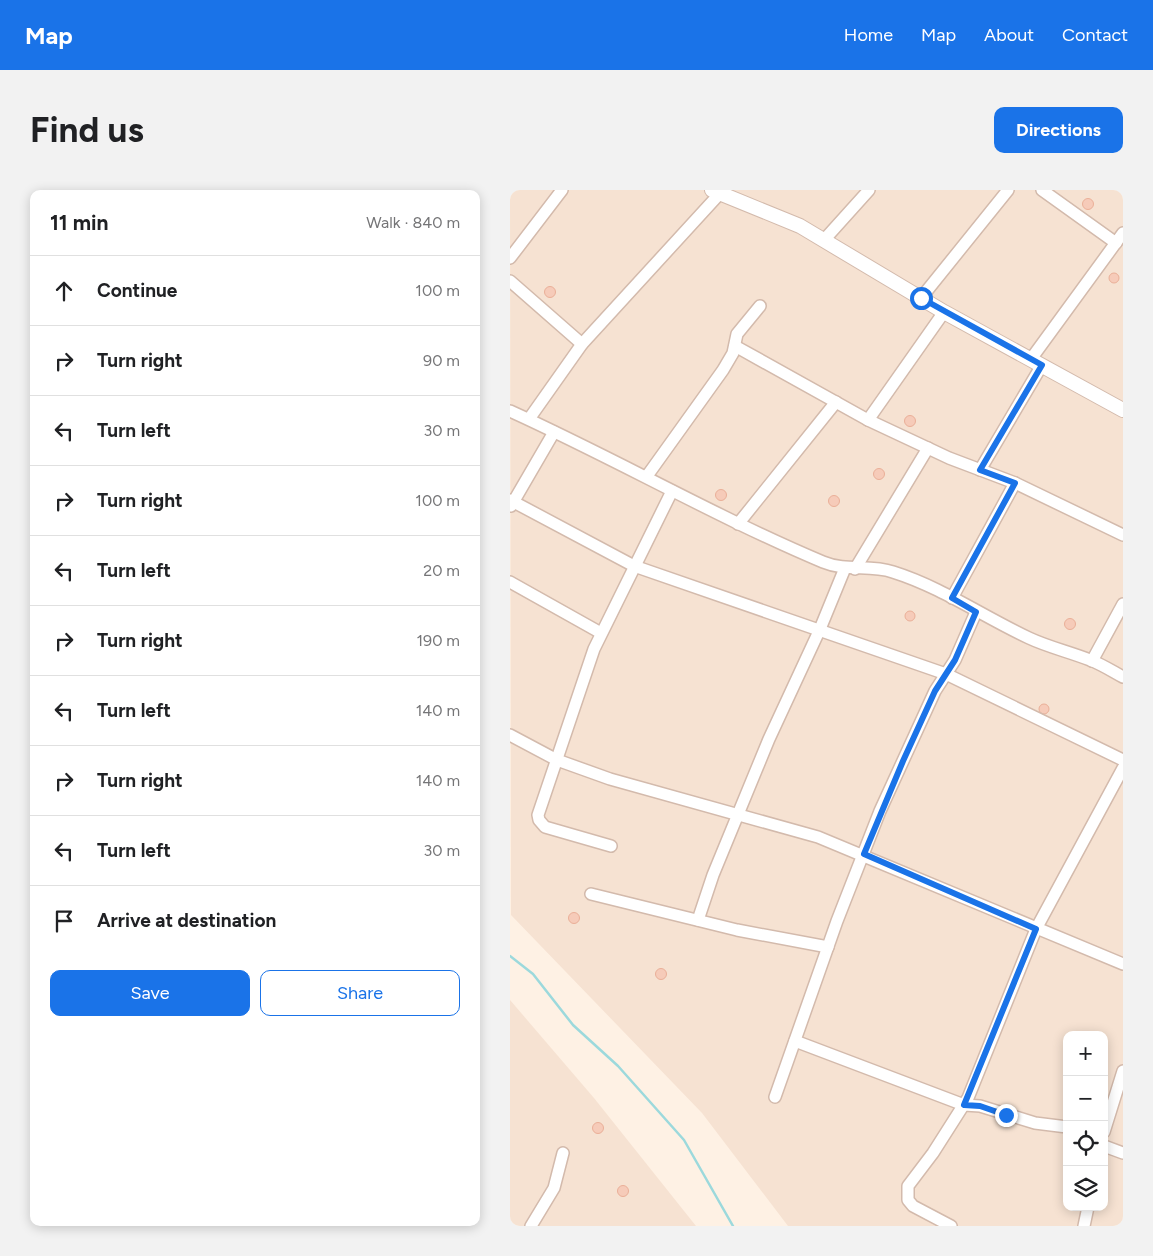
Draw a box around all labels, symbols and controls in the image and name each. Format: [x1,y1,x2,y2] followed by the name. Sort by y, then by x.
[25,21,73,50] text: Map
[844,24,893,46] text: Home
[921,24,956,46] text: Map
[984,24,1034,46] text: About
[1062,24,1128,46] text: Contact
[994,107,1123,153] button: Directions
[30,109,144,151] text: Find us
[50,210,108,235] text: 11 min
[366,213,460,232] text: Walk · 840 m
[50,277,78,305] icon: ahead
[97,279,177,302] text: Continue
[415,281,460,300] text: 100 m
[910,287,933,310] route start
[50,347,78,375] icon: right
[97,349,183,372] text: Turn right
[423,351,460,370] text: 90 m
[50,417,78,445] icon: left
[97,419,171,442] text: Turn left
[423,421,460,440] text: 30 m
[50,487,78,515] icon: right
[97,489,183,512] text: Turn right
[415,491,460,510] text: 100 m
[50,557,78,585] icon: left
[97,559,171,582] text: Turn left
[423,561,460,580] text: 20 m
[50,627,78,655] icon: right
[97,629,183,652] text: Turn right
[417,631,460,650] text: 190 m
[50,697,78,725] icon: left
[97,699,171,722] text: Turn left
[416,701,460,720] text: 140 m
[50,767,78,795] icon: right
[97,769,183,792] text: Turn right
[416,771,460,790] text: 140 m
[50,837,78,865] icon: left
[97,839,171,862] text: Turn left
[423,841,460,860] text: 30 m
[50,907,78,935] icon: arrive
[97,909,276,932] text: Arrive at destination
[50,970,250,1016] button: Save
[260,970,460,1016] button: Share
[1063,1031,1108,1211] map controls
[1063,1031,1108,1076] button: +
[1063,1076,1108,1121] button: −
[995,1104,1018,1127] route end
[1063,1121,1108,1166] button: locate
[1063,1166,1108,1211] button: layers

